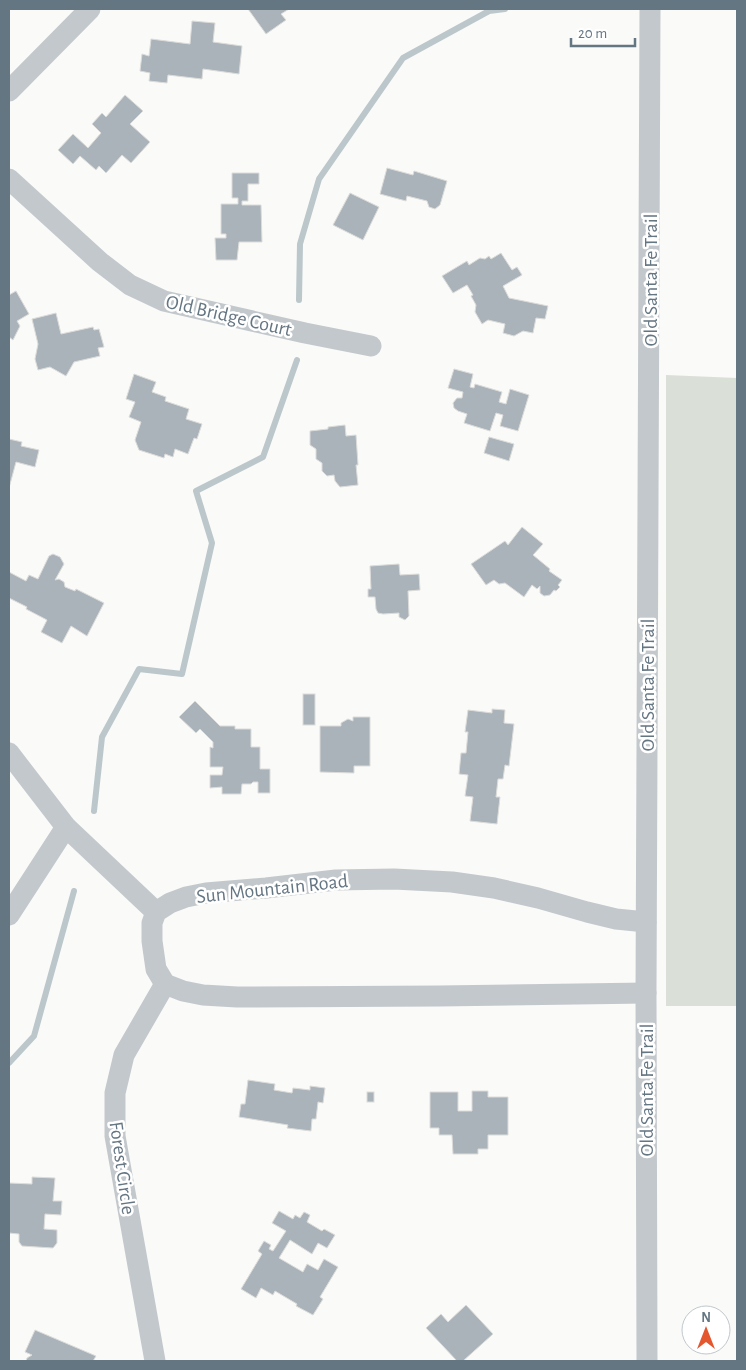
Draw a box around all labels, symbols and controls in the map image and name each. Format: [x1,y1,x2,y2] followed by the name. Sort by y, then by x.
[571,15,635,47] scale bar
[578,26,607,41] text: 20 m
[641,214,661,346] street label: Old Santa Fe Trail
[164,292,294,340] street label: Old Bridge Court
[638,619,658,751] street label: Old Santa Fe Trail
[195,871,349,907] street label: Sun Mountain Road
[637,1024,657,1156] street label: Old Santa Fe Trail
[106,1120,138,1216] street label: Forest Circle
[681,1305,731,1355] north arrow
[701,1311,711,1325] text: N

